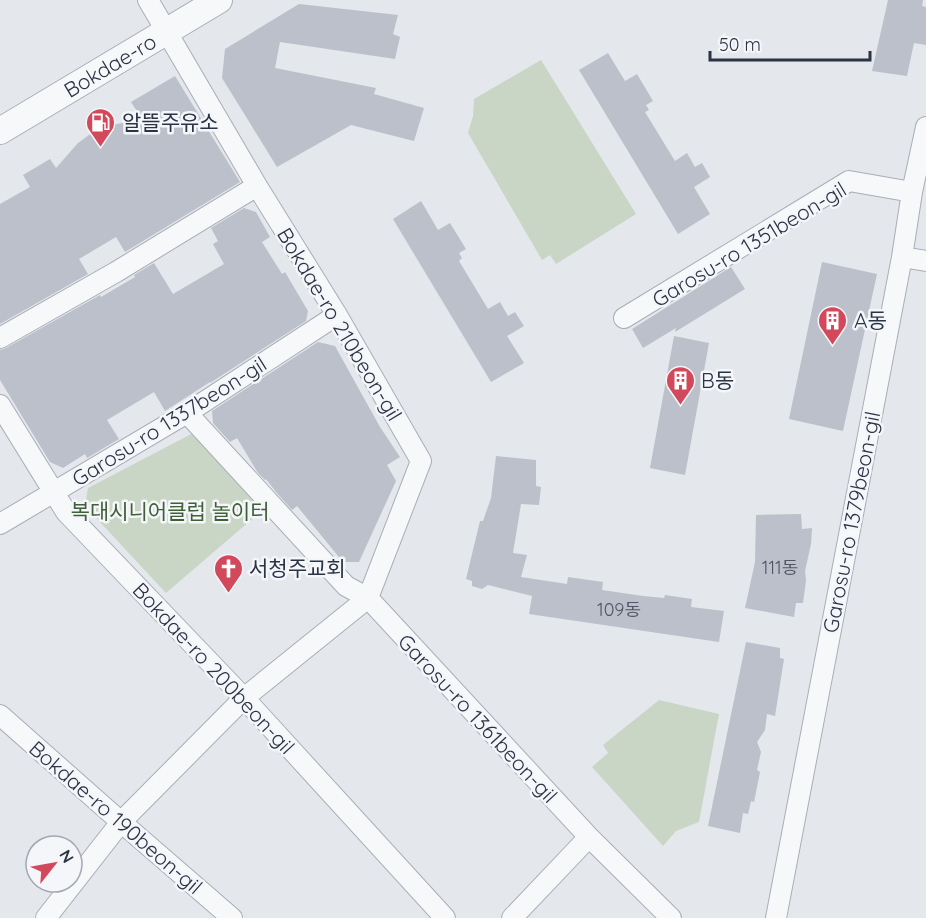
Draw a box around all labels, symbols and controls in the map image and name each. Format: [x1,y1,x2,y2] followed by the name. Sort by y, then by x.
[710,24,870,62] scale bar
[59,28,161,103] street label: Bokdae-ro
[719,33,761,56] text: 50 m
[85,106,117,148] fuel station icon: 알뜰주유소
[122,109,219,135] place label: 알뜰주유소
[647,176,851,312] street label: Garosu-ro 1351beon-gil
[272,223,408,425] street label: Bokdae-ro 210beon-gil
[817,304,849,346] building icon: A동
[854,307,887,333] place label: A동
[67,350,271,492] street label: Garosu-ro 1337beon-gil
[664,364,696,406] building icon: B동
[701,367,734,393] place label: B동
[817,409,885,635] street label: Garosu-ro 1379beon-gil
[71,498,269,524] park label: 복대시니어클럽 놀이터
[212,552,244,594] church icon: 서청주교회
[249,555,346,581] place label: 서청주교회
[762,556,798,579] house number: 111동
[128,577,300,759] street label: Bokdae-ro 200beon-gil
[597,598,641,621] house number: 109동
[393,628,563,808] street label: Garosu-ro 1361beon-gil
[24,735,208,899] street label: Bokdae-ro 190beon-gil
[24,834,84,894] north arrow
[55,846,78,866] text: N

